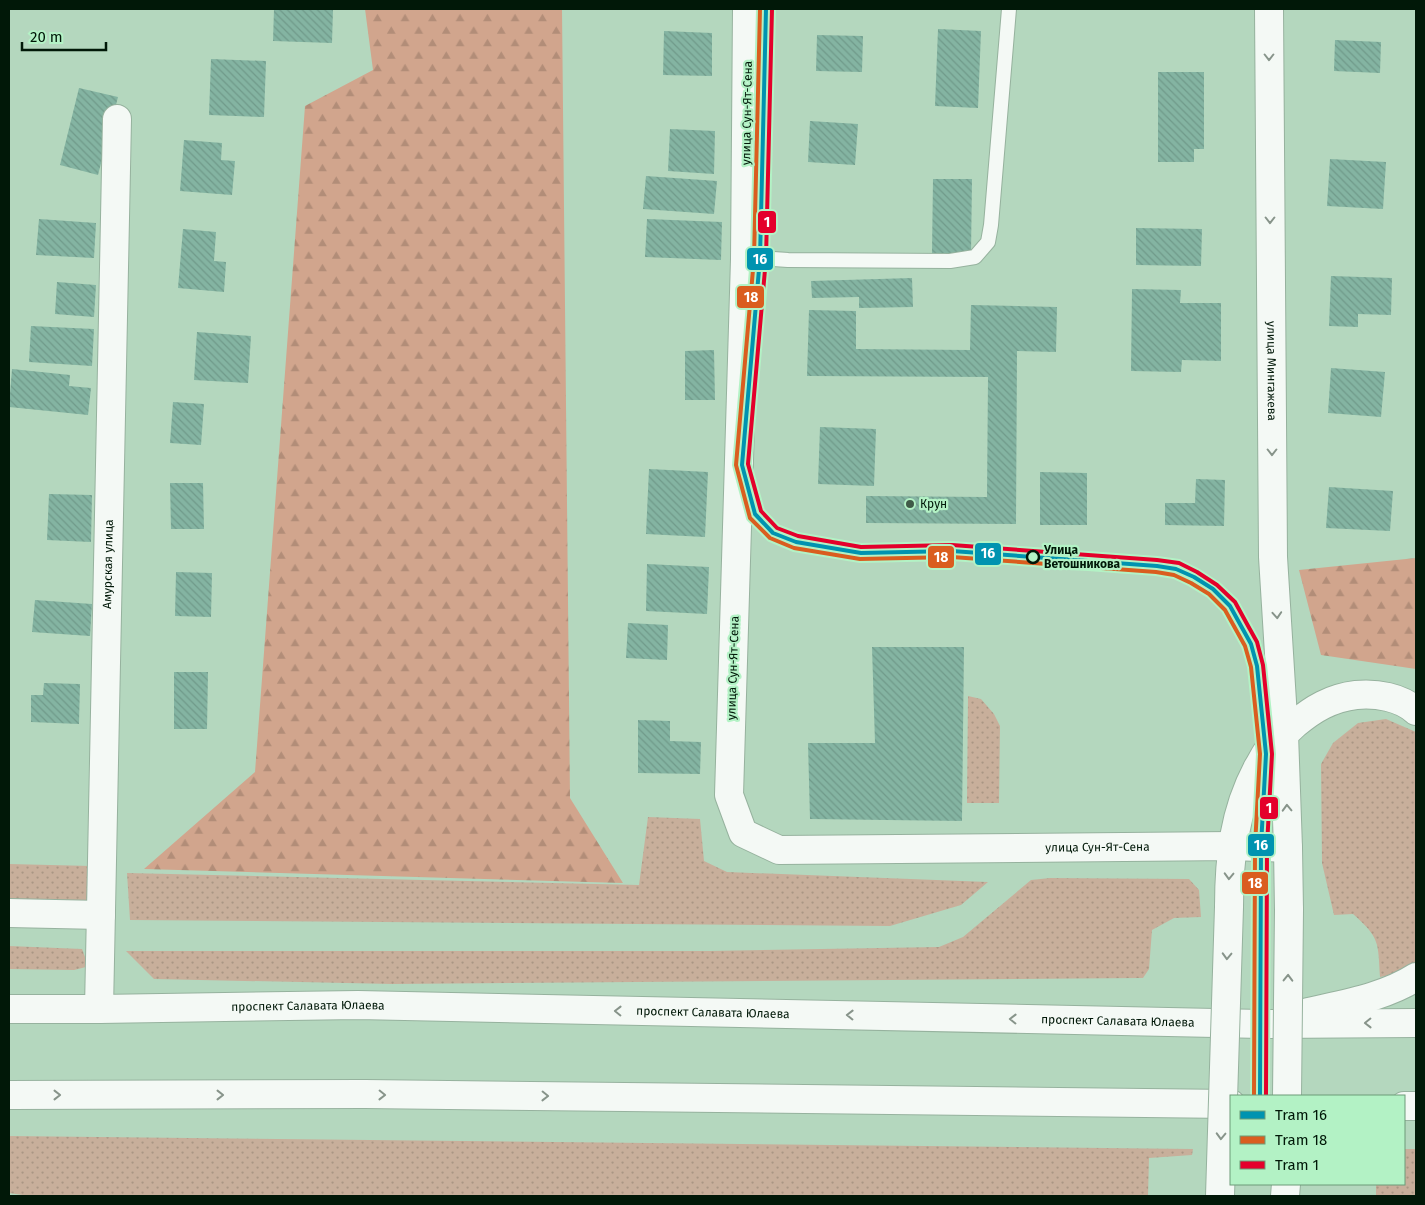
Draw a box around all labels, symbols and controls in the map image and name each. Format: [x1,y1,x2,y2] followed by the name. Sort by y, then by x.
[22,20,106,52] scale bar
[30,28,63,46] text: 20 m
[1264,54,1274,62] one-way arrow
[739,61,755,165] street label: улица Сун-Ят-Сена
[757,210,777,234] line badge: 1
[764,214,770,231] text: 1
[1265,216,1275,224] one-way arrow
[746,247,774,271] line badge: 16
[753,251,767,268] text: 16
[736,285,765,309] line badge: 18
[744,289,758,306] text: 18
[1264,321,1279,421] street label: улица Мингажева
[1267,449,1277,457] one-way arrow
[920,497,947,511] place label: Крун
[904,498,916,510] marker: Крун
[100,519,116,609] street label: Амурская улица
[974,542,1002,566] line badge: 16
[1043,543,1121,571] place label: Улица Ветошникова
[927,545,955,569] line badge: 18
[981,545,995,562] text: 16
[934,549,948,566] text: 18
[1026,550,1040,564] marker: Улица Ветошникова
[1271,611,1282,619] one-way arrow
[724,616,742,720] street label: улица Сун-Ят-Сена
[1259,796,1279,820] line badge: 1
[1266,800,1272,817] text: 1
[1281,804,1292,812] one-way arrow
[1247,833,1275,857] line badge: 16
[1254,837,1268,854] text: 16
[1045,840,1150,855] street label: улица Сун-Ят-Сена
[1241,871,1269,895] line badge: 18
[1224,873,1234,881] one-way arrow
[1248,875,1262,892] text: 18
[1222,952,1232,960] one-way arrow
[1283,973,1293,981] one-way arrow
[231,998,385,1014] street label: проспект Салавата Юлаева
[636,1004,790,1021] street label: проспект Салавата Юлаева
[613,1005,621,1016] one-way arrow
[846,1010,854,1021] one-way arrow
[1041,1012,1195,1030] street label: проспект Салавата Юлаева
[1008,1014,1016,1024] one-way arrow
[1363,1018,1371,1028] one-way arrow
[379,1089,387,1100] one-way arrow
[54,1090,62,1100] one-way arrow
[216,1090,224,1100] one-way arrow
[542,1091,549,1101] one-way arrow
[1230,1095,1405,1185] legend
[1275,1106,1327,1124] text: Tram 16
[1275,1131,1327,1149] text: Tram 18
[1216,1132,1227,1140] one-way arrow
[1275,1156,1319,1174] text: Tram 1

